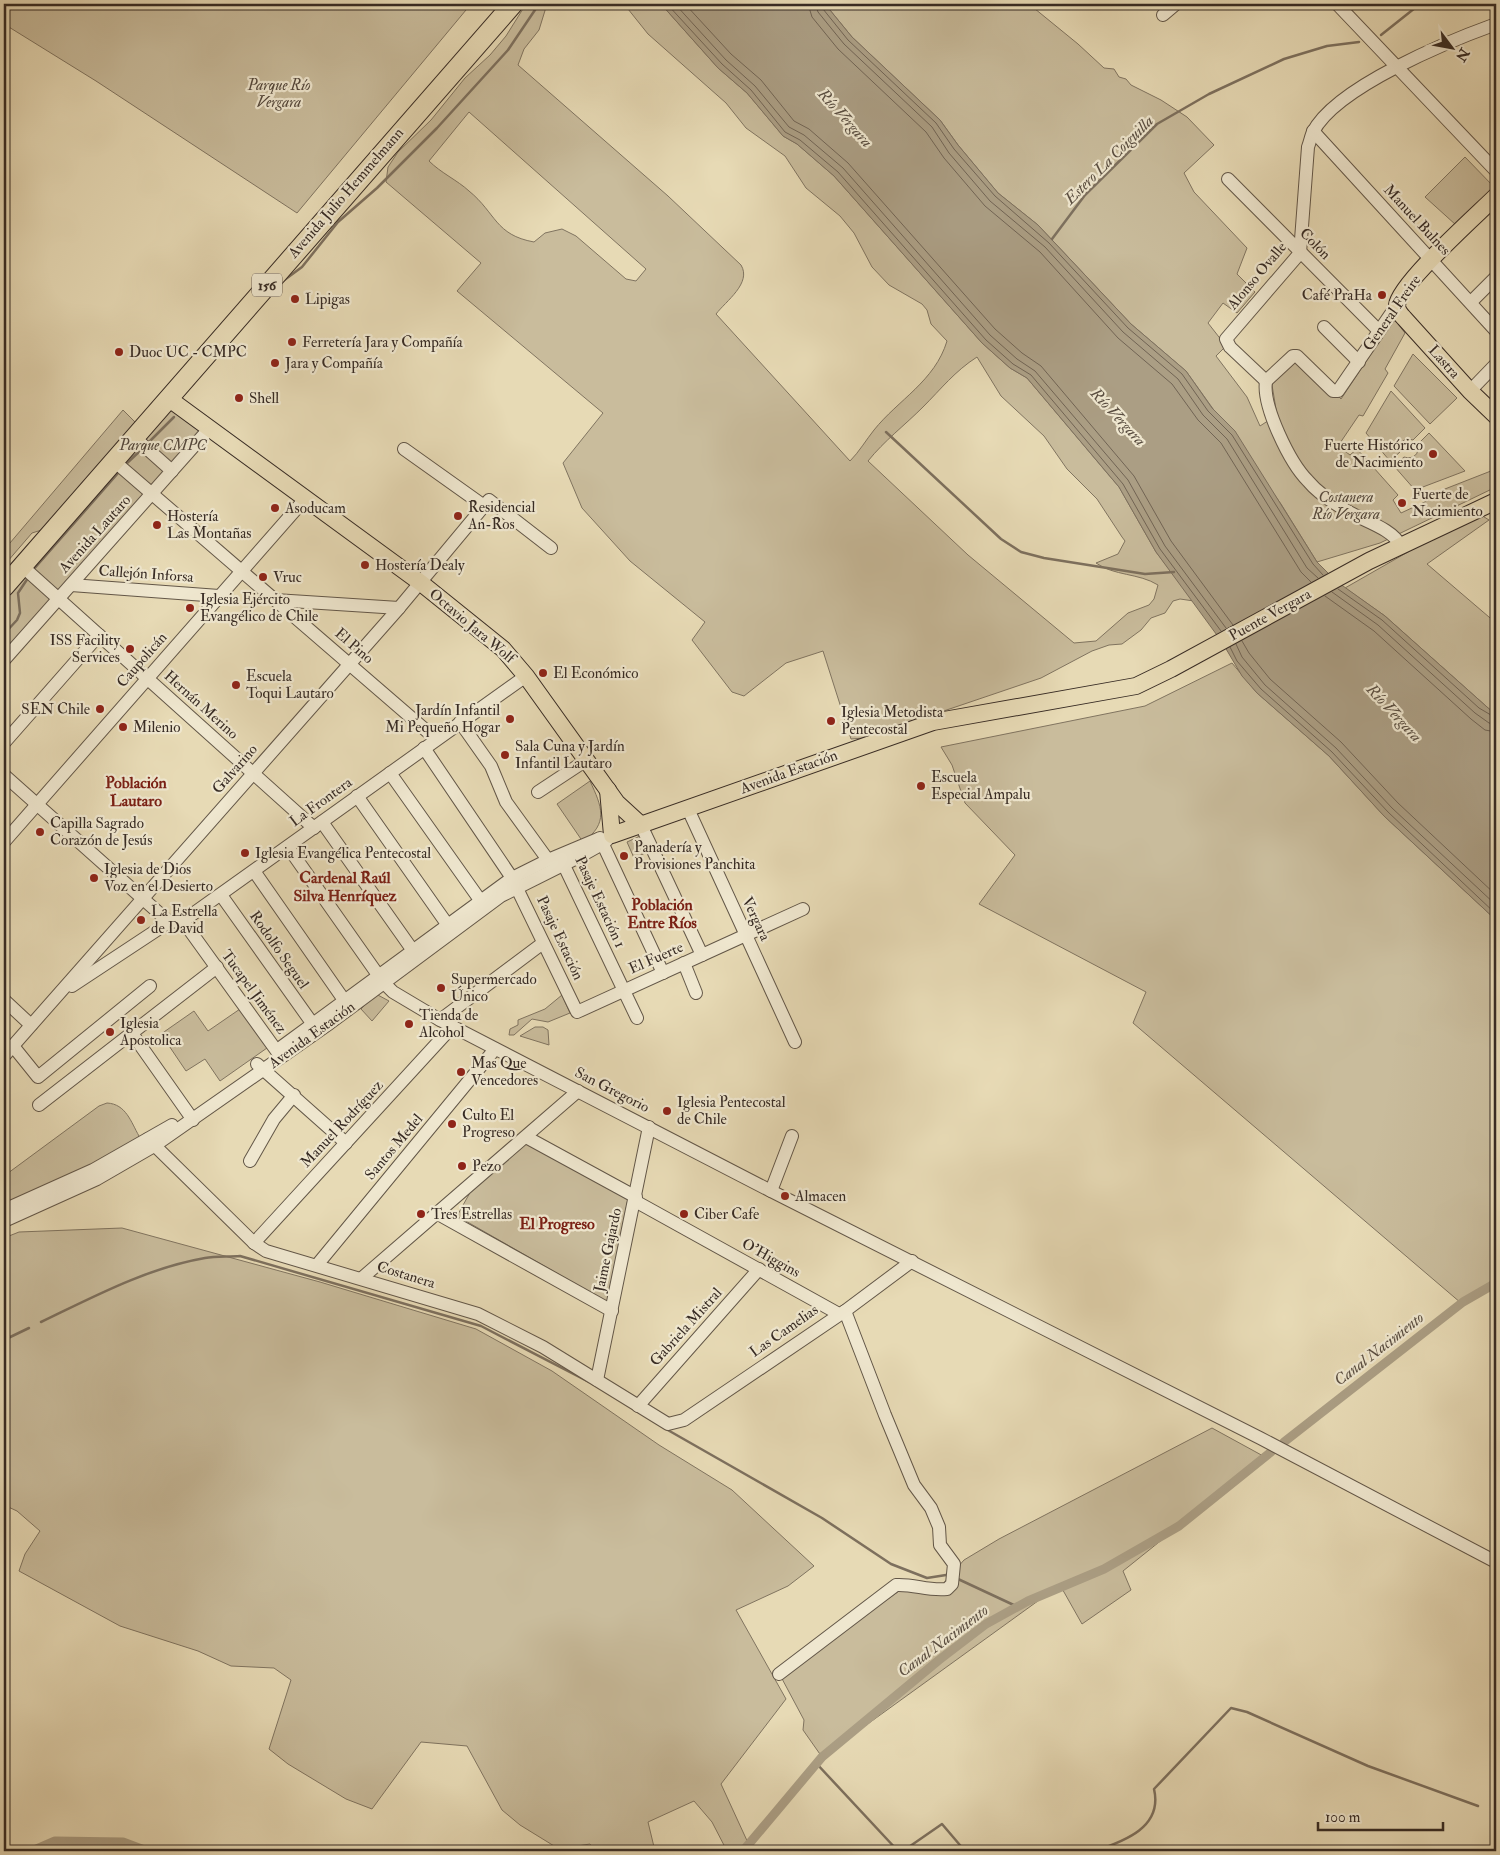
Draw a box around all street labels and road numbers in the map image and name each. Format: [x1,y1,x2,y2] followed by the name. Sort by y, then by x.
[283,124,409,264] street label: Avenida Julio Hemmelmann
[1379,181,1455,259] street label: Manuel Bulnes
[1295,224,1335,264] street label: Colón
[1223,238,1291,314] street label: Alonso Ovalle
[1359,271,1425,355] street label: General Freire
[252,274,282,296] road number: 156
[1424,341,1465,383] street label: Lastra
[54,491,135,578] street label: Avenida Lautaro
[98,561,195,587] street label: Callejón Inforsa
[1226,584,1315,645] street label: Puente Vergara
[424,585,521,670] street label: Octavio Jara Wolf
[331,624,377,668] street label: El Pino
[113,628,172,692] street label: Caupolicán
[160,667,242,743] street label: Hernán Merino
[208,740,262,798] street label: Galvarino
[737,746,840,799] street label: Avenida Estación
[286,773,357,831] street label: La Frontera
[570,853,630,951] street label: Pasaje Estación 1
[532,893,588,983] street label: Pasaje Estación
[738,894,775,945] street label: Vergara
[245,907,313,993] street label: Rodolfo Seguel
[626,938,686,978] street label: El Fuerte
[216,946,291,1038] street label: Tucapel Jiménez
[264,997,359,1073] street label: Avenida Estación
[572,1063,652,1117] street label: San Gregorio
[297,1076,387,1172] street label: Manuel Rodríguez
[361,1110,427,1184] street label: Santos Medel
[590,1206,627,1295] street label: Jaime Gajardo
[738,1234,804,1282] street label: O'Higgins
[374,1257,438,1293] street label: Costanera
[646,1284,726,1370] street label: Gabriela Mistral
[746,1300,822,1362] street label: Las Camelias

